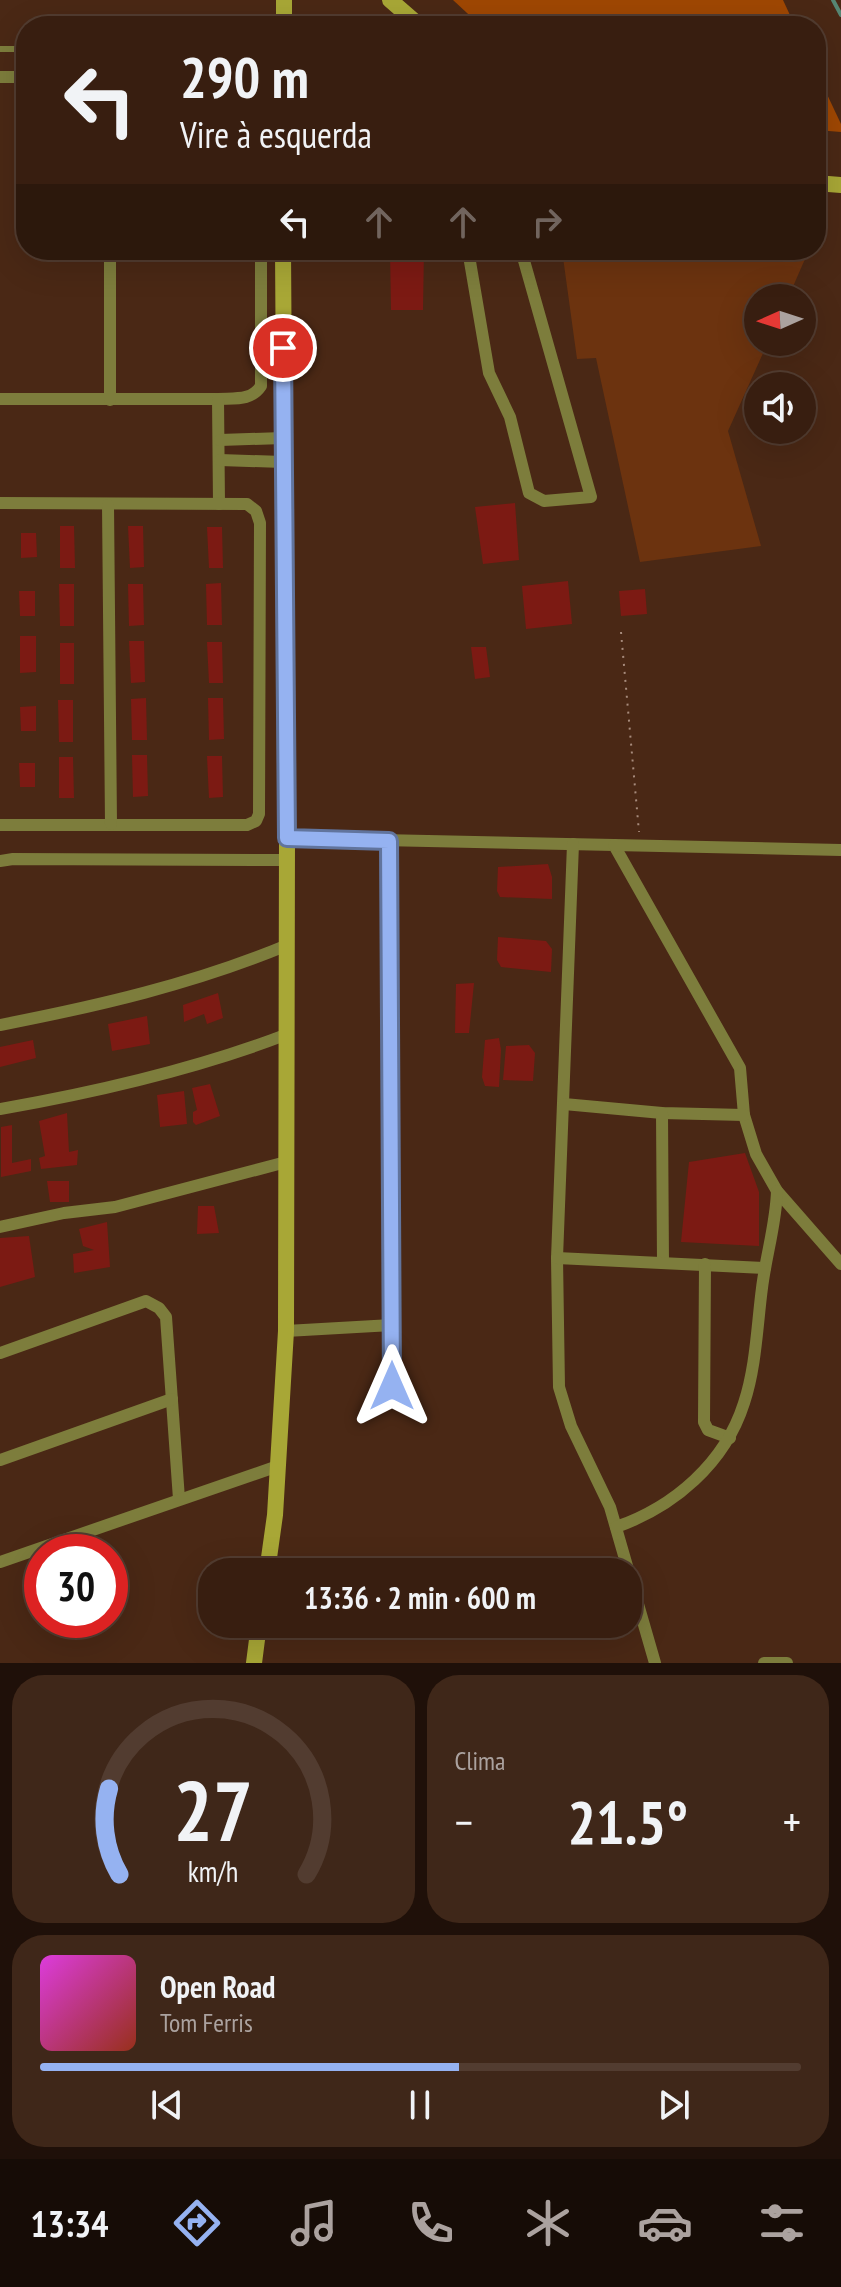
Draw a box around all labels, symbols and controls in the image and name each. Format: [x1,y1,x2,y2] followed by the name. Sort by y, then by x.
[180,41,309,113] text: 290 m
[48,48,152,152] icon: left
[180,111,372,158] text: Vire à esquerda
[273,200,317,244] icon: left
[357,200,401,244] icon: ahead
[441,200,485,244] icon: ahead
[525,200,569,244] icon: right
[744,284,816,356] north arrow
[744,284,816,444] map controls
[249,314,317,382] pin
[261,326,305,370] icon: arrive
[744,372,816,444] button: sound
[350,1344,434,1428] position arrow
[24,1534,128,1638] speed limit sign: 30
[304,1578,536,1617] text: 13:36 · 2 min · 600 m
[455,1744,505,1777] text: Clima
[173,1756,253,1864] text: 27
[567,1783,688,1861] text: 21.5°
[455,1793,473,1850] text: −
[783,1793,801,1850] text: +
[188,1853,239,1890] text: km/h
[160,1967,275,2006] text: Open Road
[160,2006,253,2039] text: Tom Ferris
[145,2083,189,2127] icon: previous
[398,2083,442,2127] icon: pause
[652,2083,696,2127] icon: next
[169,2195,225,2251] icon: directions
[286,2195,342,2251] icon: music
[403,2195,459,2251] icon: phone
[520,2195,576,2251] icon: climate
[637,2195,693,2251] icon: car
[754,2195,810,2251] icon: filters
[31,2200,108,2247] text: 13:34

